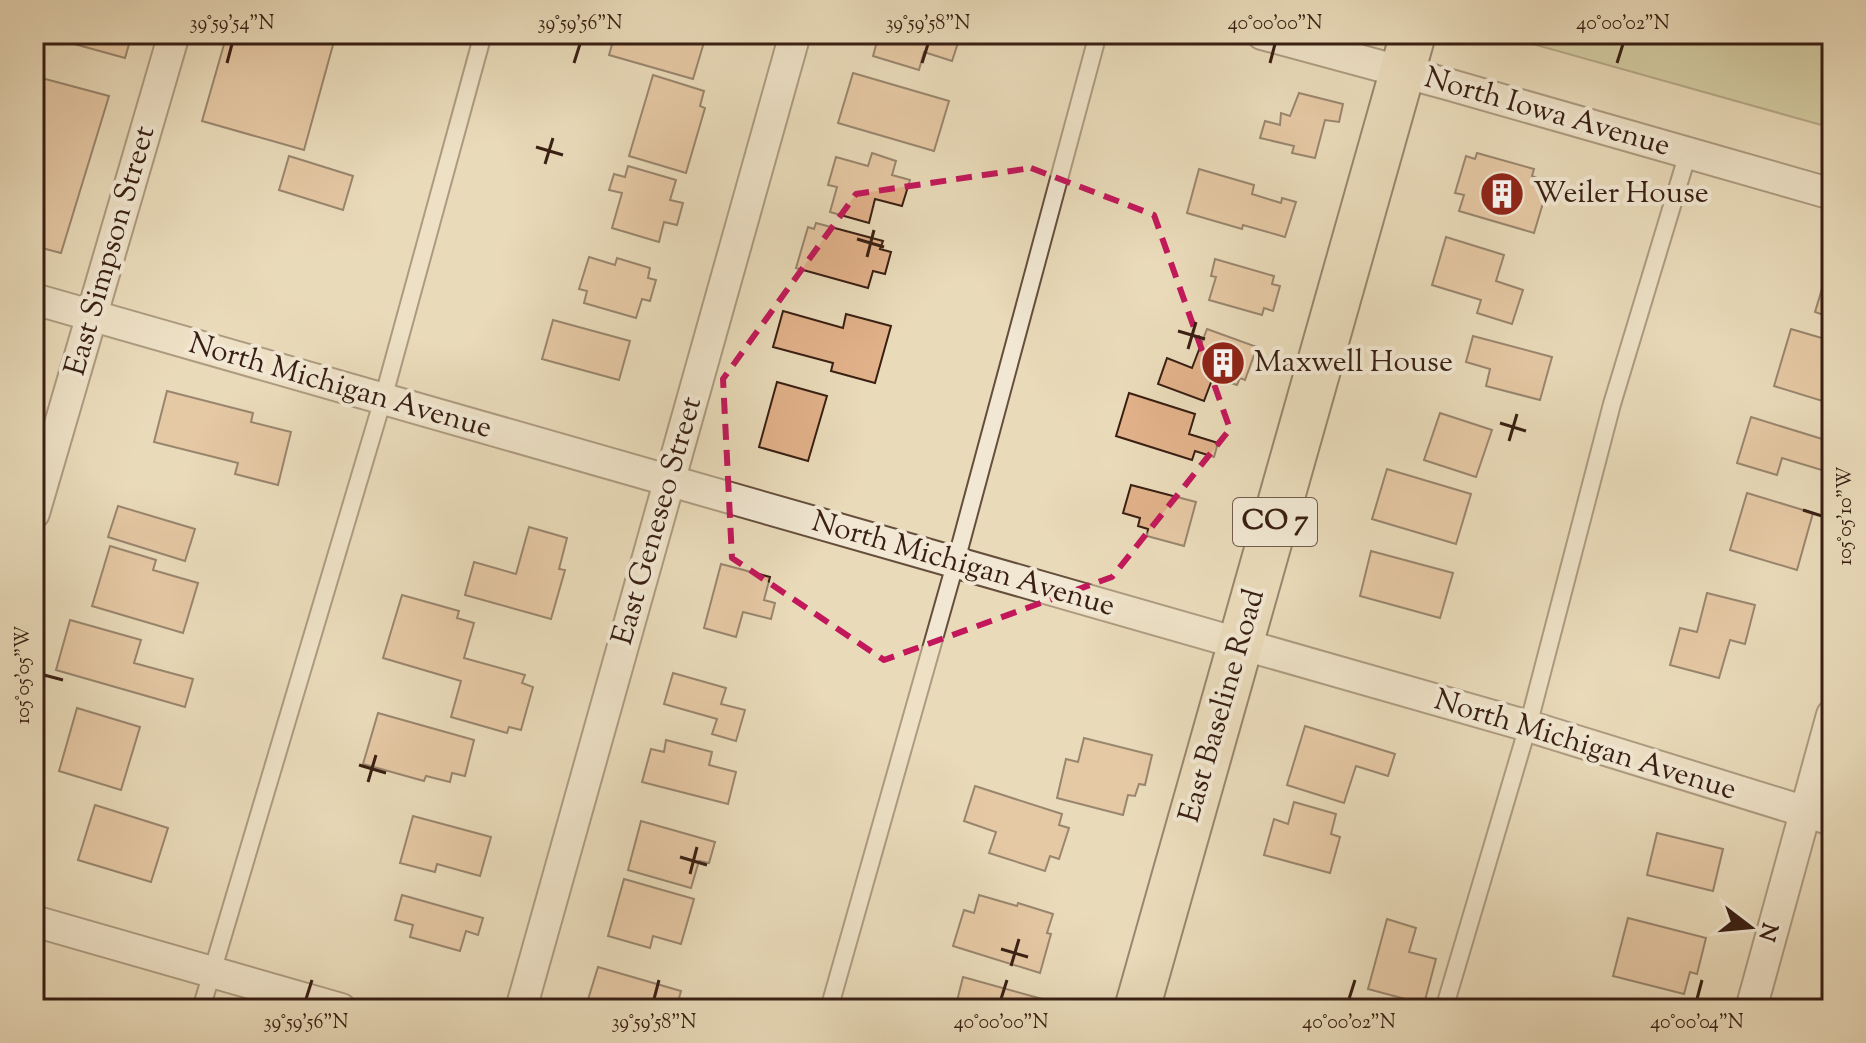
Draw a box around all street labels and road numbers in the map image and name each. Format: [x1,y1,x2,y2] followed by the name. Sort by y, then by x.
[1419,57,1675,169] street label: North Iowa Avenue
[55,121,167,381] street label: East Simpson Street
[183,323,497,451] street label: North Michigan Avenue
[602,392,714,650] street label: East Geneseo Street
[1233,498,1317,546] road number: CO 7
[806,501,1120,629] street label: North Michigan Avenue
[1169,584,1277,828] street label: East Baseline Road
[1429,680,1741,812] street label: North Michigan Avenue

